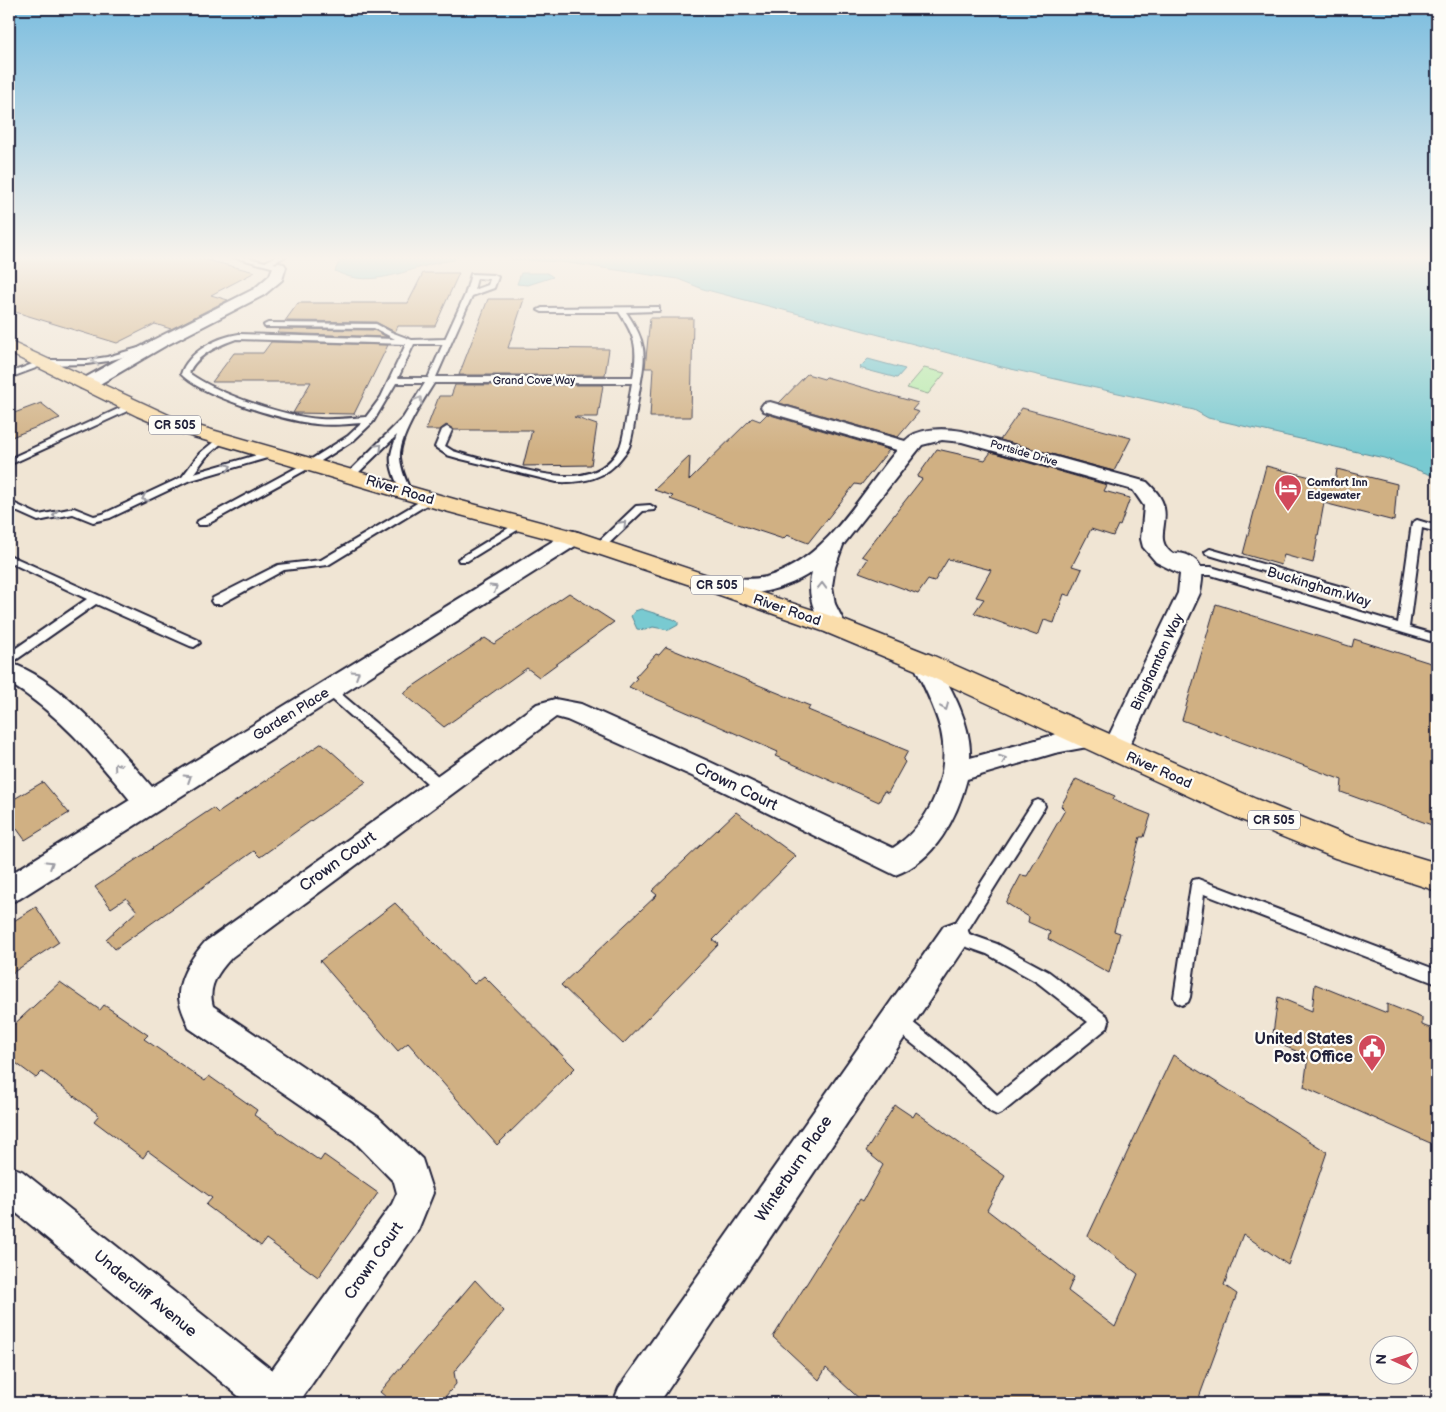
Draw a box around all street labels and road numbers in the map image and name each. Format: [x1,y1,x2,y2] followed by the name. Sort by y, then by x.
[493,374,575,387] street label: Grand Cove Way
[149,416,201,434] road number: CR 505
[989,437,1060,469] street label: Portside Drive
[364,472,436,508] street label: River Road
[1265,563,1374,611] street label: Buckingham Way
[691,576,743,594] road number: CR 505
[751,591,823,629] street label: River Road
[1127,610,1187,713] street label: Binghamton Way
[250,684,332,744] street label: Garden Place
[1123,748,1195,792] street label: River Road
[691,759,781,815] street label: Crown Court
[1248,810,1300,830] road number: CR 505
[296,828,380,896] street label: Crown Court
[752,1112,837,1226] street label: Winterburn Place
[340,1219,408,1303] street label: Crown Court
[90,1247,201,1342] street label: Undercliff Avenue

